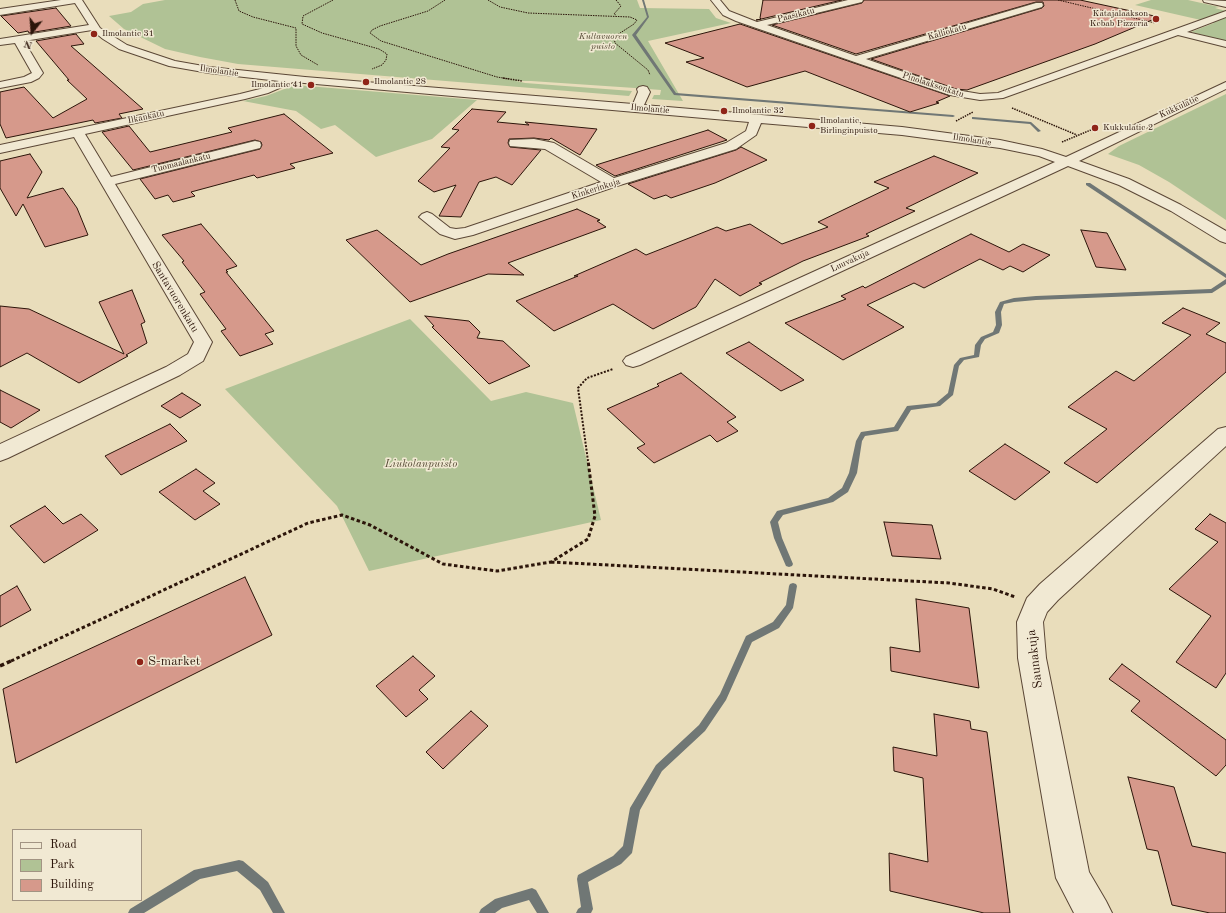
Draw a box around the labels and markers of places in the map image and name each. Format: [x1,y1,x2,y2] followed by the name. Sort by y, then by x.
[1090,9,1148,30] place label: Katajalaakson Kebab Pizzeria
[1151,14,1161,24] marker: Katajalaakson Kebab Pizzeria
[89,29,99,39] marker: Ilmolantie 31
[102,29,154,39] place label: Ilmolantie 31
[361,77,371,87] marker: Ilmolantie 28
[374,77,426,87] place label: Ilmolantie 28
[251,80,303,90] place label: Ilmolantie 41
[306,80,316,90] marker: Ilmolantie 41
[719,106,729,116] marker: Ilmolantie 32
[732,106,784,116] place label: Ilmolantie 32
[820,116,878,137] place label: Ilmolantie, Birlinginpuisto
[807,121,817,131] marker: Ilmolantie, Birlinginpuisto
[1090,123,1100,133] marker: Kukkulatie 2
[1103,123,1153,133] place label: Kukkulatie 2
[148,654,200,670] place label: S-market
[135,657,145,667] marker: S-market

